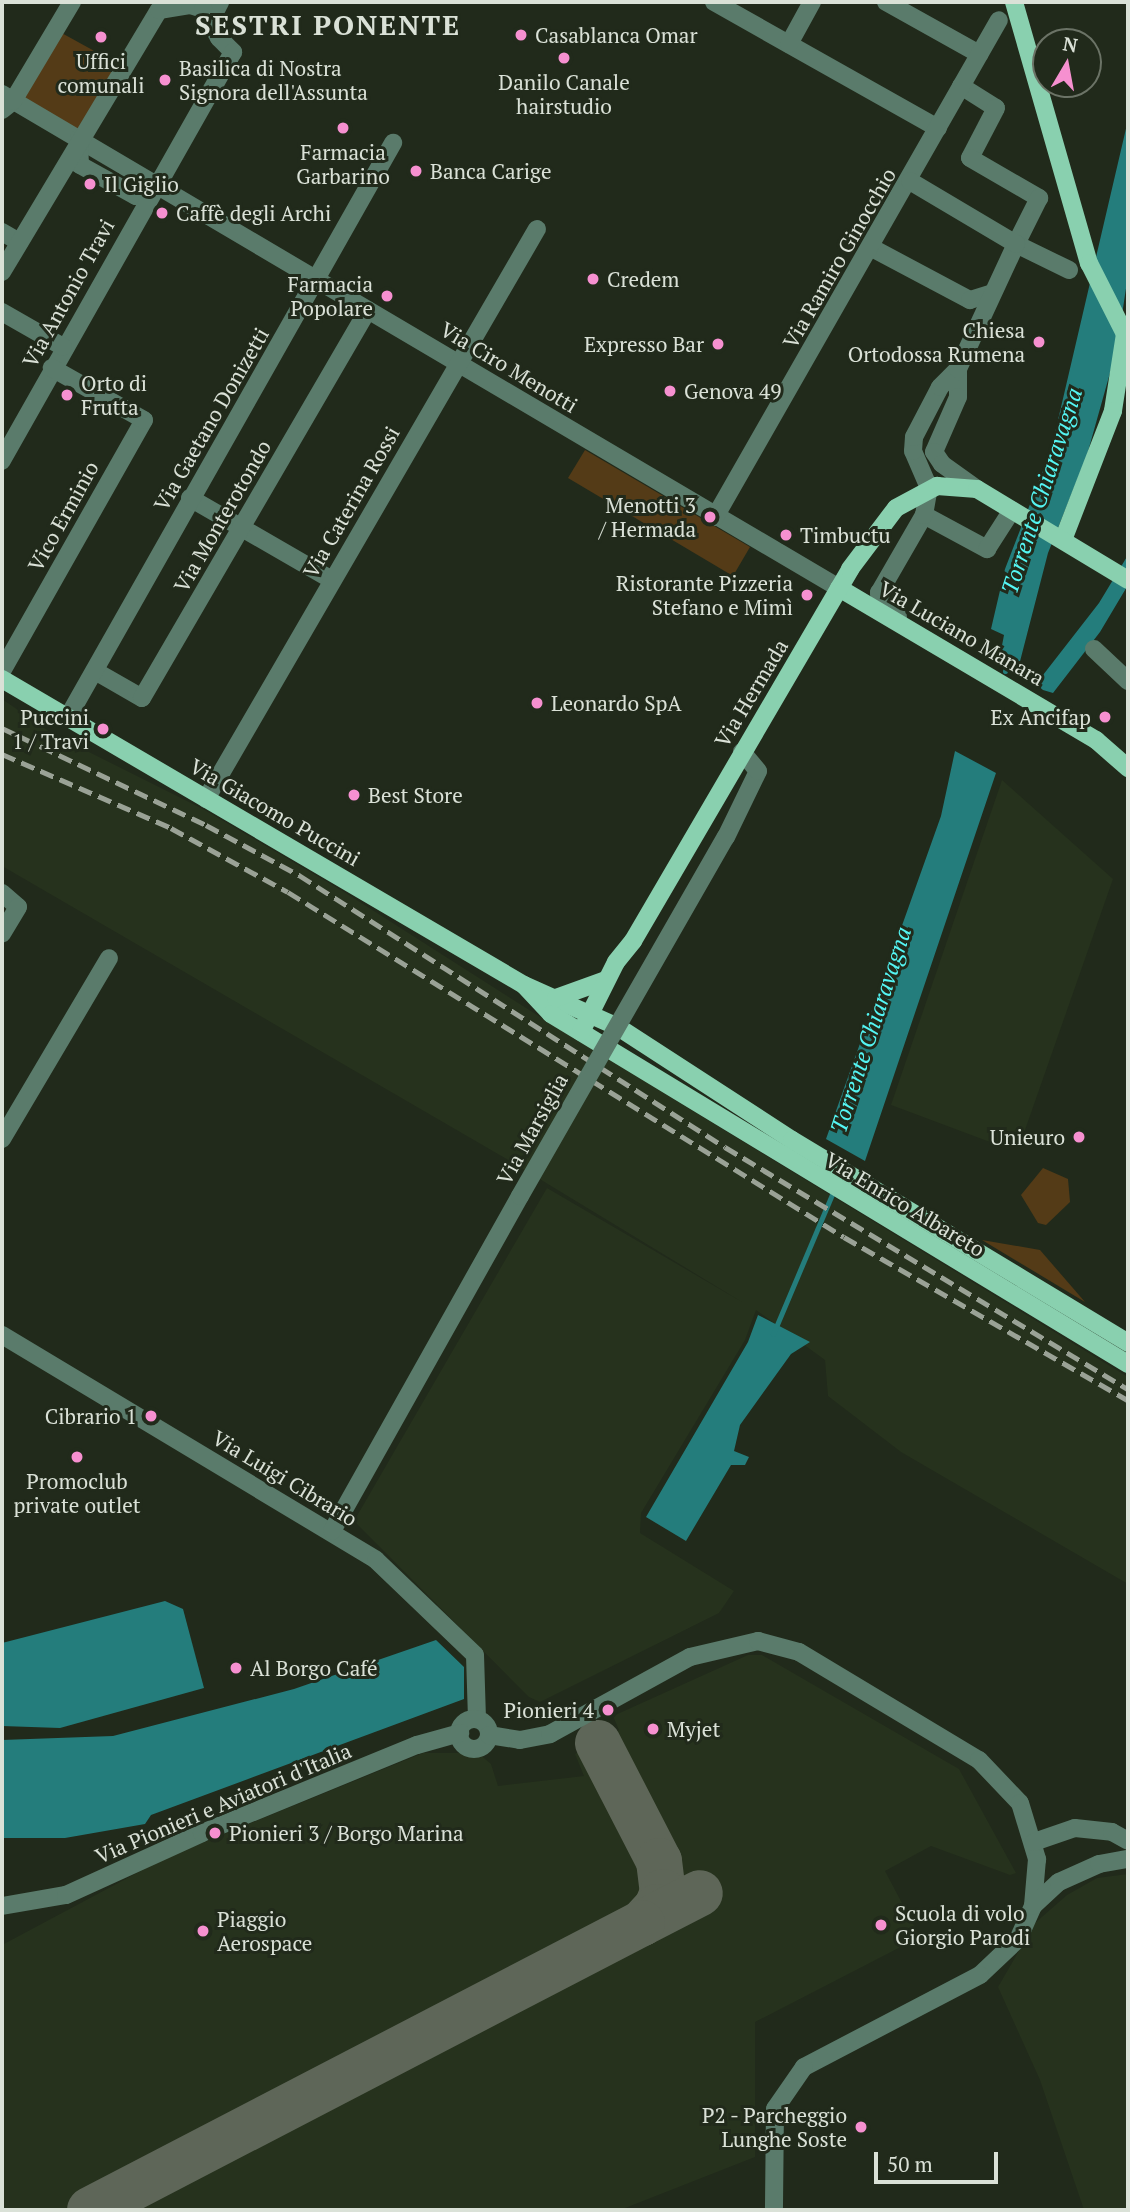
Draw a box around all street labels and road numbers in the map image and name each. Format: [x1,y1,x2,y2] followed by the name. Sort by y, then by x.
[777,163,901,353] street label: Via Ramiro Ginocchio
[17,214,119,372] street label: Via Antonio Travi
[436,316,582,418] street label: Via Ciro Menotti
[148,323,274,515] street label: Via Gaetano Donizetti
[297,422,405,582] street label: Via Caterina Rossi
[168,435,276,597] street label: Via Monterotondo
[22,457,104,575] street label: Vico Erminio
[875,575,1049,691] street label: Via Luciano Manara
[709,635,793,751] street label: Via Hermada
[185,753,365,871] street label: Via Giacomo Puccini
[491,1069,573,1189] street label: Via Marsiglia
[820,1146,990,1262] street label: Via Enrico Albareto
[208,1425,362,1531] street label: Via Luigi Cibrario
[91,1737,355,1869] street label: Via Pionieri e Aviatori d'Italia

